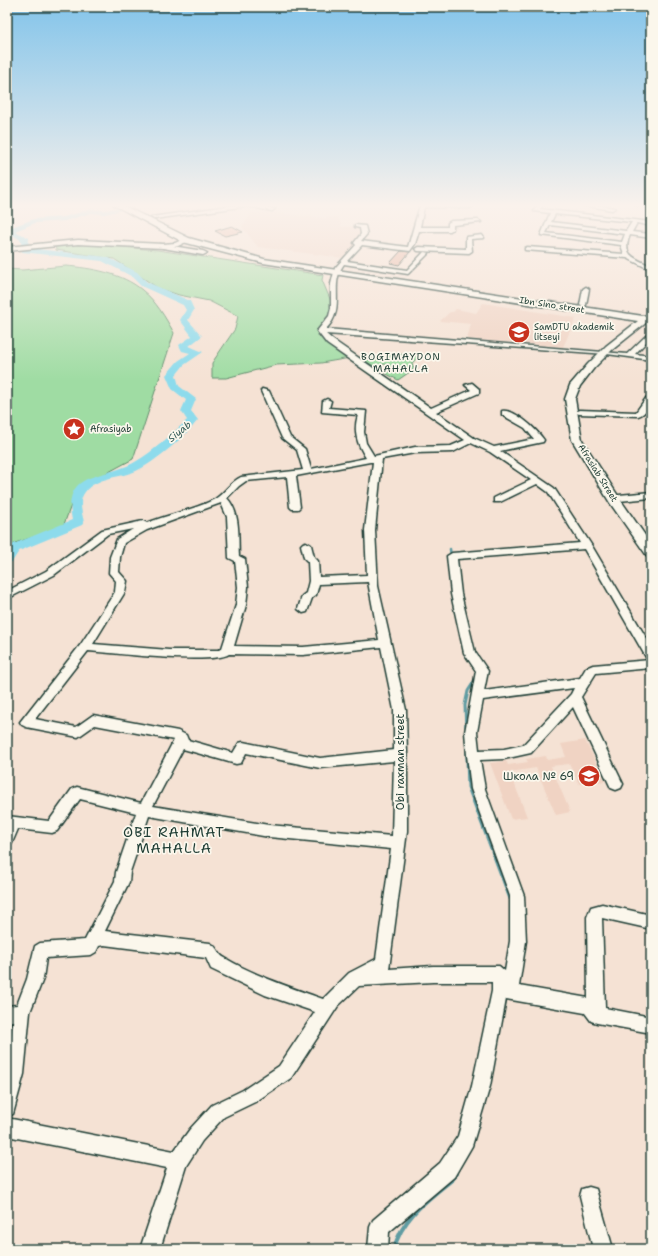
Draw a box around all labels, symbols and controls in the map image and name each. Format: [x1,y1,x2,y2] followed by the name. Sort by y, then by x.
[518,294,586,316] street label: Ibn Sino street
[506,319,532,345] school or university icon: SamDTU akademik litseyi
[534,321,614,343] place label: SamDTU akademik litseyi
[361,350,441,375] district label: BOGIMAYDON MAHALLA
[61,416,87,442] place icon: Afrasiyab
[165,418,194,445] water label: Siyab
[90,423,132,435] place label: Afrasiyab
[575,442,621,504] street label: Afrasiab Street
[393,713,408,810] street label: Obi raxman street
[576,763,602,789] school or university icon: Школа № 69
[503,769,574,784] place label: Школа № 69
[123,823,225,857] district label: OBI RAHMAT MAHALLA

